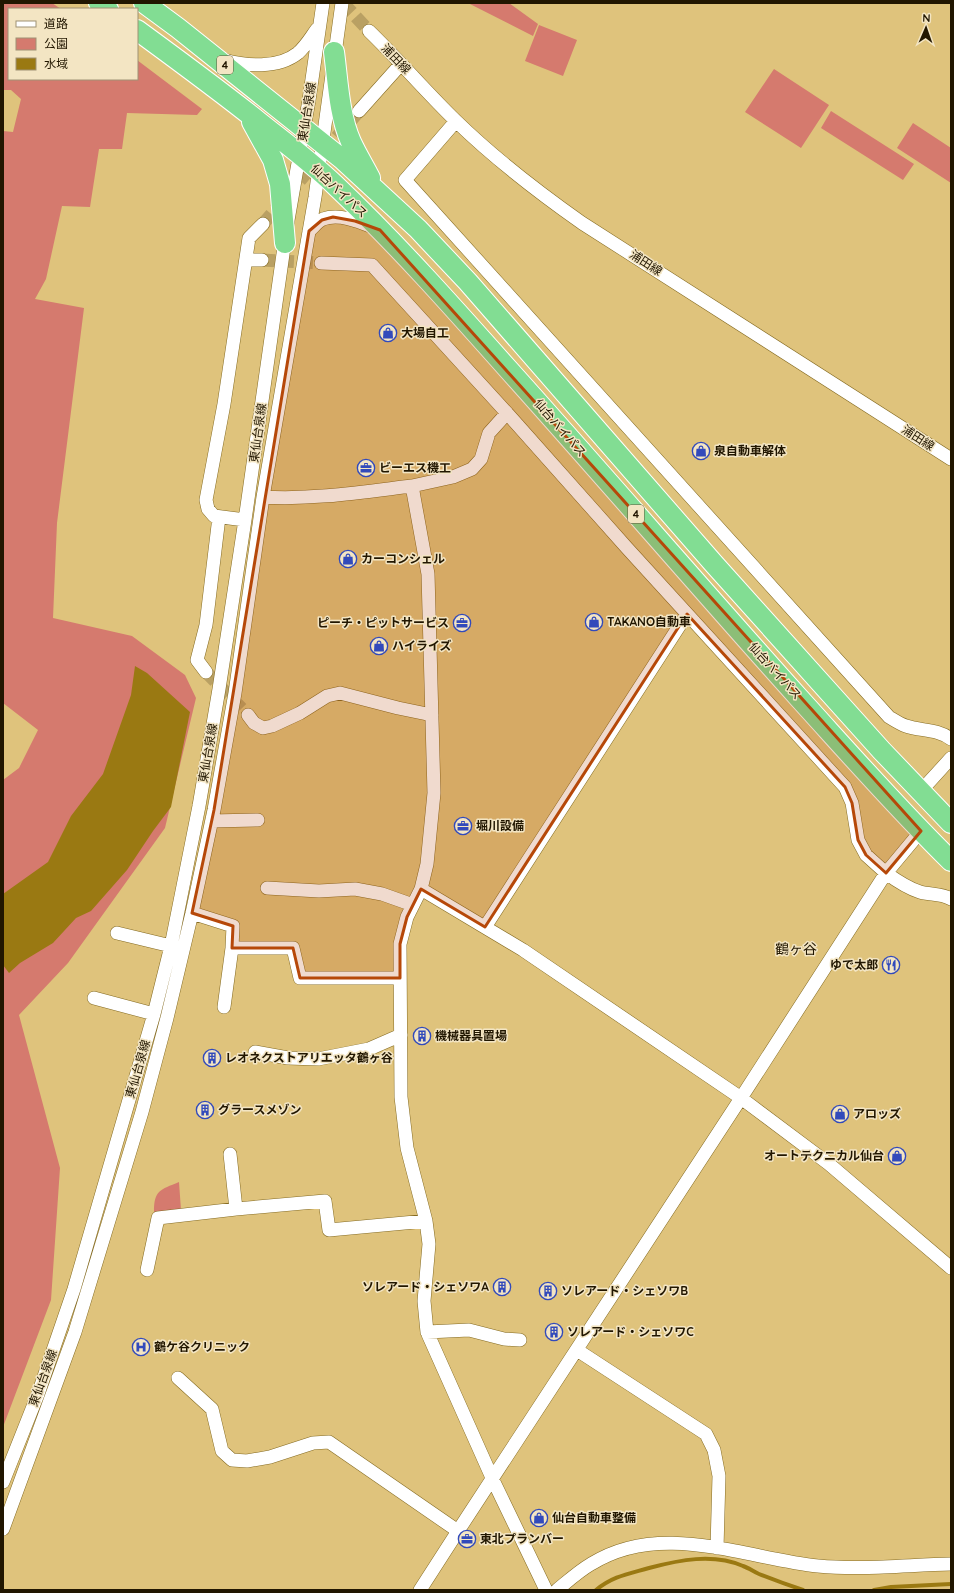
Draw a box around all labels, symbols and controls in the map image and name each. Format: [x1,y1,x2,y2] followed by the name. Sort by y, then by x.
[8,8,138,80] legend
[906,8,946,48] north arrow
[922,11,931,25] text: N
[44,16,68,31] text: 道路
[44,36,68,51] text: 公園
[378,40,414,77] street label: 浦田線
[44,56,68,71] text: 水域
[217,56,233,74] road number: 4
[294,81,319,143] street label: 東仙台泉線
[308,161,371,221] street label: 仙台バイパス
[627,246,665,279] street label: 浦田線
[378,323,398,343] shop icon: 大場自工
[401,325,449,340] place label: 大場自工
[531,396,590,460] street label: 仙台バイパス
[246,402,269,464] street label: 東仙台泉線
[899,421,937,454] street label: 浦田線
[691,441,711,461] shop icon: 泉自動車解体
[714,443,786,458] place label: 泉自動車解体
[356,458,376,478] office icon: ビーエス機工
[379,460,451,475] place label: ビーエス機工
[628,505,644,523] road number: 4
[338,549,358,569] shop icon: カーコンシェル
[361,551,445,566] place label: カーコンシェル
[584,612,604,632] shop icon: TAKANO自動車
[452,613,472,633] office icon: ピーチ・ピットサービス
[607,614,691,629] place label: TAKANO自動車
[317,615,449,630] place label: ピーチ・ピットサービス
[369,636,389,656] shop icon: ハイライズ
[392,638,451,653] place label: ハイライズ
[746,639,805,702] street label: 仙台バイパス
[195,722,220,784] street label: 東仙台泉線
[453,816,473,836] office icon: 堀川設備
[476,818,524,833] place label: 堀川設備
[775,940,817,958] district label: 鶴ヶ谷
[881,955,901,975] restaurant icon: ゆで太郎
[830,957,878,972] place label: ゆで太郎
[412,1026,432,1046] building icon: 機械器具置場
[435,1028,507,1043] place label: 機械器具置場
[122,1038,153,1100] street label: 東仙台泉線
[202,1048,222,1068] building icon: レオネクストアリエッタ鶴ヶ谷
[225,1050,393,1065] place label: レオネクストアリエッタ鶴ヶ谷
[195,1100,215,1120] building icon: グラースメゾン
[218,1102,301,1117] place label: グラースメゾン
[830,1104,850,1124] shop icon: アロッズ
[853,1106,901,1121] place label: アロッズ
[887,1146,907,1166] shop icon: オートテクニカル仙台
[764,1148,884,1163] place label: オートテクニカル仙台
[492,1277,512,1297] building icon: ソレアード・シェソワA
[362,1279,489,1294] place label: ソレアード・シェソワA
[538,1281,558,1301] building icon: ソレアード・シェソワB
[561,1283,688,1298] place label: ソレアード・シェソワB
[544,1322,564,1342] building icon: ソレアード・シェソワC
[567,1324,694,1339] place label: ソレアード・シェソワC
[131,1337,151,1357] hospital icon: 鶴ケ谷クリニック
[154,1339,250,1354] place label: 鶴ケ谷クリニック
[25,1347,60,1409] street label: 東仙台泉線
[529,1508,549,1528] shop icon: 仙台自動車整備
[552,1510,636,1525] place label: 仙台自動車整備
[457,1529,477,1549] office icon: 東北プランバー
[480,1531,564,1546] place label: 東北プランバー

